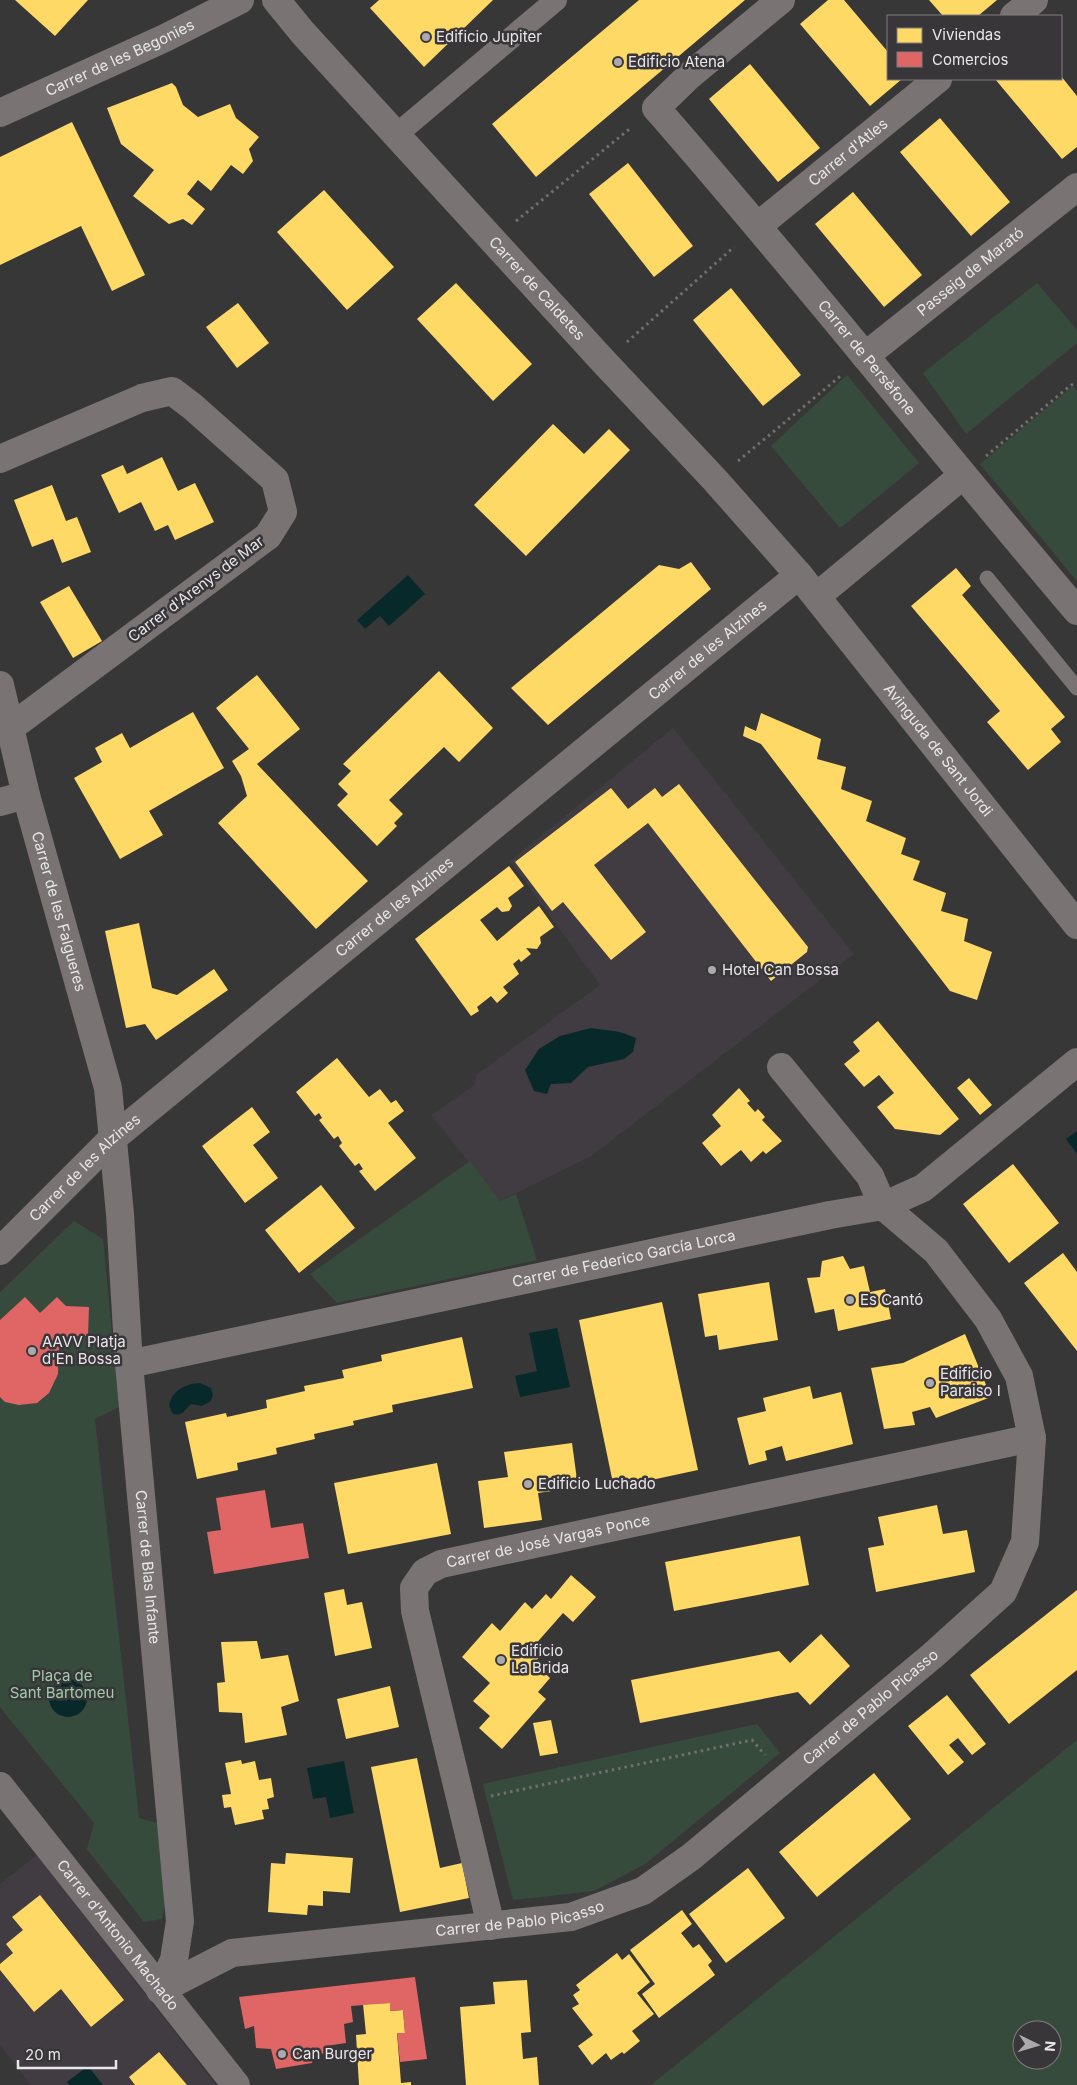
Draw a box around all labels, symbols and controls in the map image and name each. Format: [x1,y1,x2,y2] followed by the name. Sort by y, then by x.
[42,15,197,100] street label: Carrer de les Begonies
[887,15,1062,80] legend
[932,25,1001,44] text: Viviendas
[436,27,542,46] place label: Edificio Jupiter
[420,31,432,43] marker: Edificio Jupiter
[932,50,1008,69] text: Comercios
[628,52,725,71] place label: Edificio Atena
[612,56,624,68] marker: Edificio Atena
[804,114,891,190] street label: Carrer d'Atles
[913,223,1028,320] street label: Passeig de Marató
[485,232,589,344] street label: Carrer de Caldetes
[814,296,920,419] street label: Carrer de Persèfone
[124,531,268,646] street label: Carrer d'Arenys de Mar
[644,595,770,704] street label: Carrer de les Alzines
[880,680,997,820] street label: Avinguda de Sant Jordi
[28,829,91,994] street label: Carrer de les Falgueres
[331,852,457,961] street label: Carrer de les Alzines
[722,960,839,979] place label: Hotel Can Bossa
[706,964,718,976] marker: Hotel Can Bossa
[25,1109,144,1225] street label: Carrer de les Alzines
[510,1225,737,1291] street label: Carrer de Federico García Lorca
[860,1290,923,1309] place label: Es Cantó
[844,1294,856,1306] marker: Es Cantó
[42,1332,126,1368] place label: AAVV Platja d'En Bossa
[26,1345,38,1357] marker: AAVV Platja d'En Bossa
[940,1364,1001,1400] place label: Edificio Paraiso I
[924,1377,936,1389] marker: Edificio Paraiso I
[538,1474,656,1493] place label: Edificio Luchado
[522,1478,534,1490] marker: Edificio Luchado
[132,1489,165,1645] street label: Carrer de Blas Infante
[444,1510,652,1572] street label: Carrer de José Vargas Ponce
[511,1641,569,1677] place label: Edificio La Brida
[799,1645,942,1769] street label: Carrer de Pablo Picasso
[495,1654,507,1666] marker: Edificio La Brida
[10,1666,114,1702] park label: Plaça de Sant Bartomeu
[53,1856,183,2014] street label: Carrer d'Antonio Machado
[434,1896,607,1940] street label: Carrer de Pablo Picasso
[1012,2020,1062,2070] north arrow
[18,2038,115,2070] scale bar
[1042,2040,1059,2052] text: N
[292,2044,372,2063] place label: Can Burger
[25,2045,61,2064] text: 20 m
[276,2048,288,2060] marker: Can Burger

